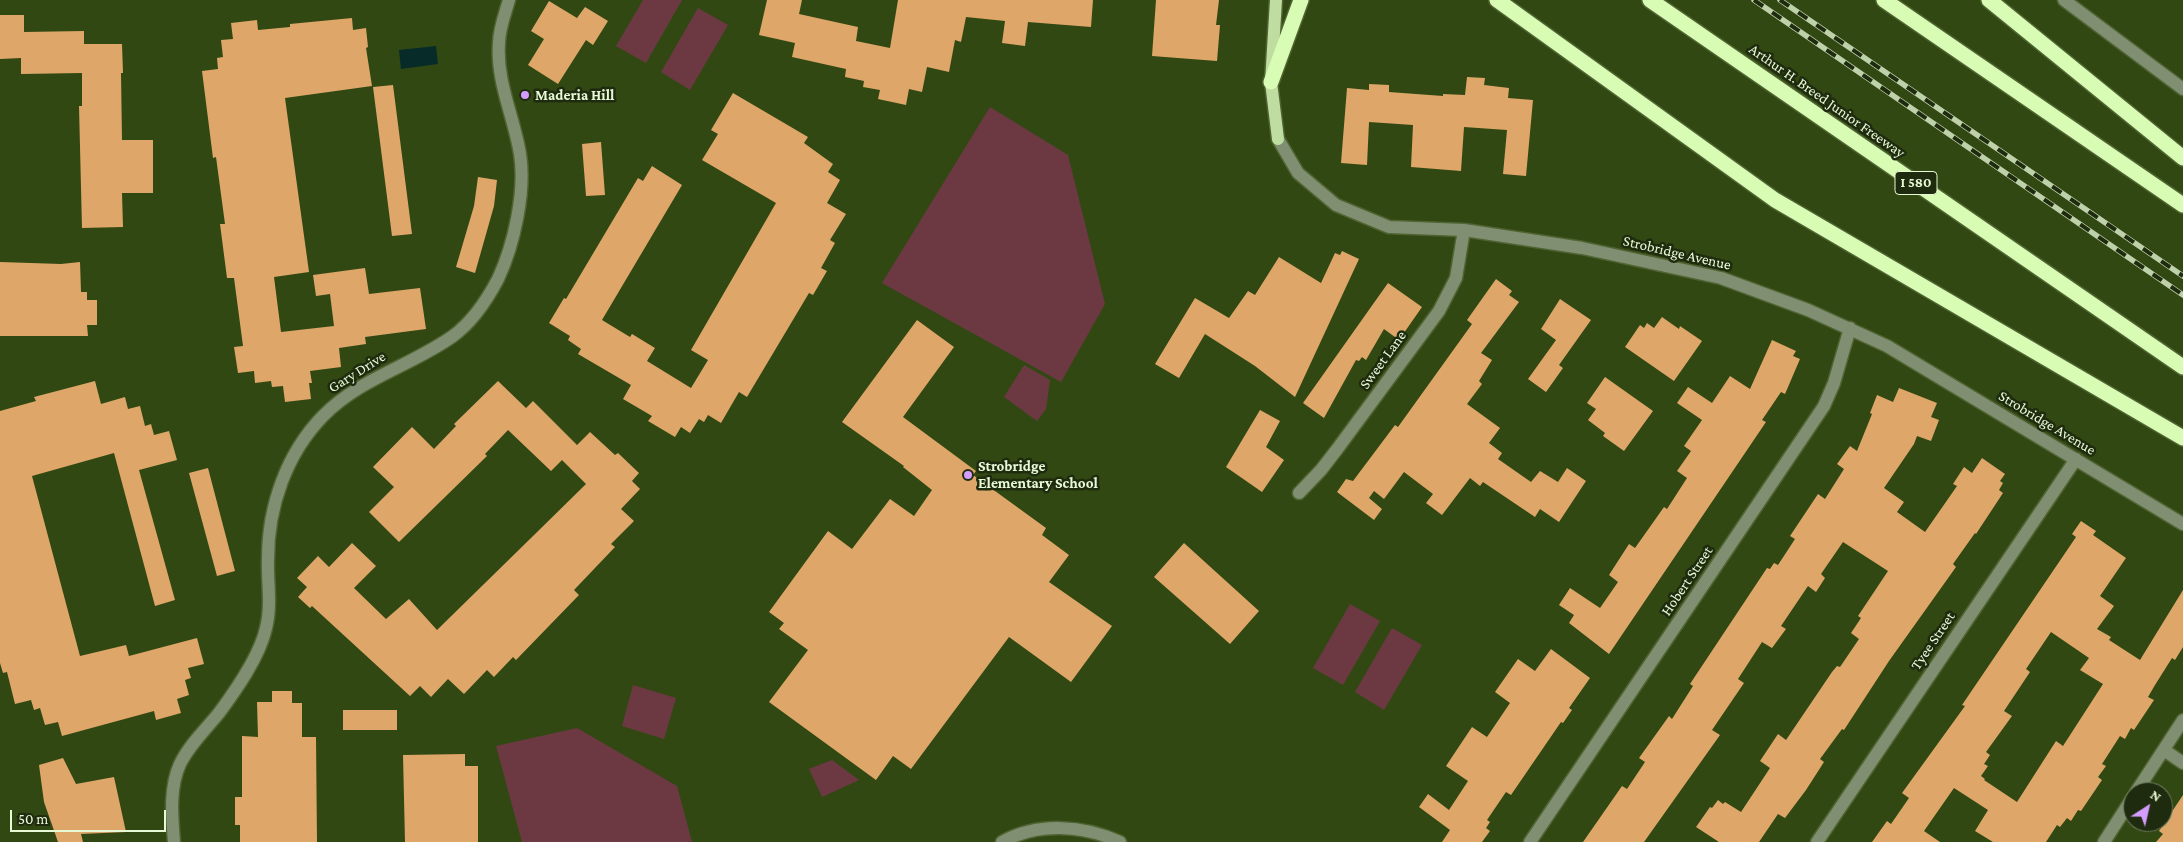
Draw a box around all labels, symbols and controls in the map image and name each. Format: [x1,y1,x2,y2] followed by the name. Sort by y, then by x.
[1745,40,1909,162] street label: Arthur H. Breed Junior Freeway
[535,86,614,104] place label: Maderia Hill
[519,89,531,101] marker: Maderia Hill
[1895,172,1937,194] road number: I 580
[1621,232,1733,274] street label: Strobridge Avenue
[1356,327,1410,393] street label: Sweet Lane
[325,347,389,397] street label: Gary Drive
[1995,387,2099,459] street label: Strobridge Avenue
[978,457,1098,492] place label: Strobridge Elementary School
[962,469,974,481] marker: Strobridge Elementary School
[1657,543,1717,619] street label: Hobert Street
[1907,609,1959,673] street label: Tyee Street
[2123,782,2173,832] north arrow
[2148,786,2165,805] text: N
[12,800,169,832] scale bar
[18,811,48,827] text: 50 m

